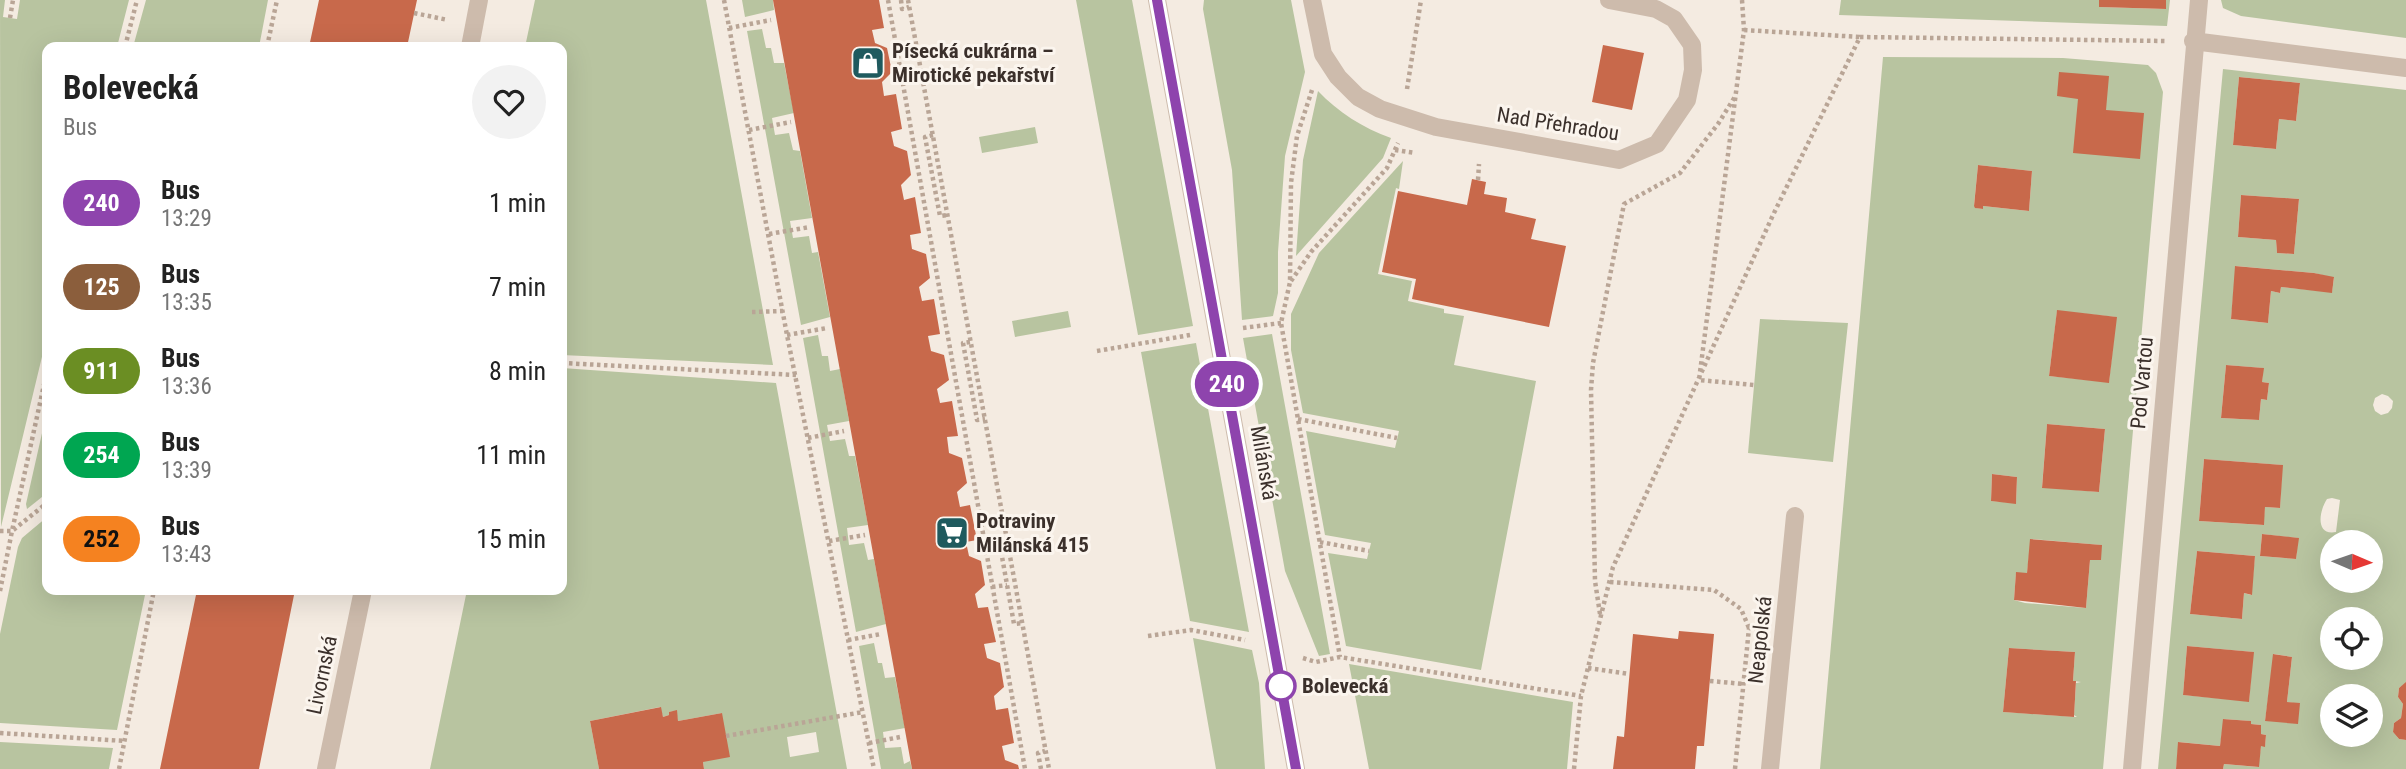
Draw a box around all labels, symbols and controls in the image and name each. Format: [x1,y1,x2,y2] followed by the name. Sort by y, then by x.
[892,39,1056,87] place label: Písecká cukrárna – Mirotické pekařství
[849,44,887,82] shop icon: Písecká cukrárna – Mirotické pekařství
[472,65,546,139] button: heart
[63,68,199,107] text: Bolevecká
[1495,103,1621,145] street label: Nad Přehradou
[63,114,97,141] text: Bus
[161,175,200,205] text: Bus
[489,188,546,218] text: 1 min
[83,189,120,217] text: 240
[161,205,212,232] text: 13:29
[161,259,200,289] text: Bus
[489,272,546,302] text: 7 min
[83,273,120,301] text: 125
[161,289,212,316] text: 13:35
[2126,336,2158,430] street label: Pod Vartou
[161,343,200,373] text: Bus
[489,356,546,386] text: 8 min
[83,357,120,385] text: 911
[1187,361,1267,407] line badge: 240
[1209,370,1245,398] text: 240
[161,373,212,400] text: 13:36
[1246,424,1282,502] street label: Milánská
[161,427,200,457] text: Bus
[476,440,546,470] text: 11 min
[83,441,120,469] text: 254
[161,457,212,484] text: 13:39
[976,509,1089,557] place label: Potraviny Milánská 415
[161,511,200,541] text: Bus
[933,514,971,552] supermarket icon: Potraviny Milánská 415
[476,524,546,554] text: 15 min
[83,525,120,553] text: 252
[2320,530,2384,593] north arrow
[2320,530,2383,747] map controls
[161,541,212,568] text: 13:43
[1743,595,1777,685] street label: Neapolská
[2320,607,2383,670] button: locate
[302,633,342,717] street label: Livornská
[1266,671,1296,701] marker: Bolevecká
[1302,674,1388,698] place label: Bolevecká
[2320,684,2383,747] button: layers

